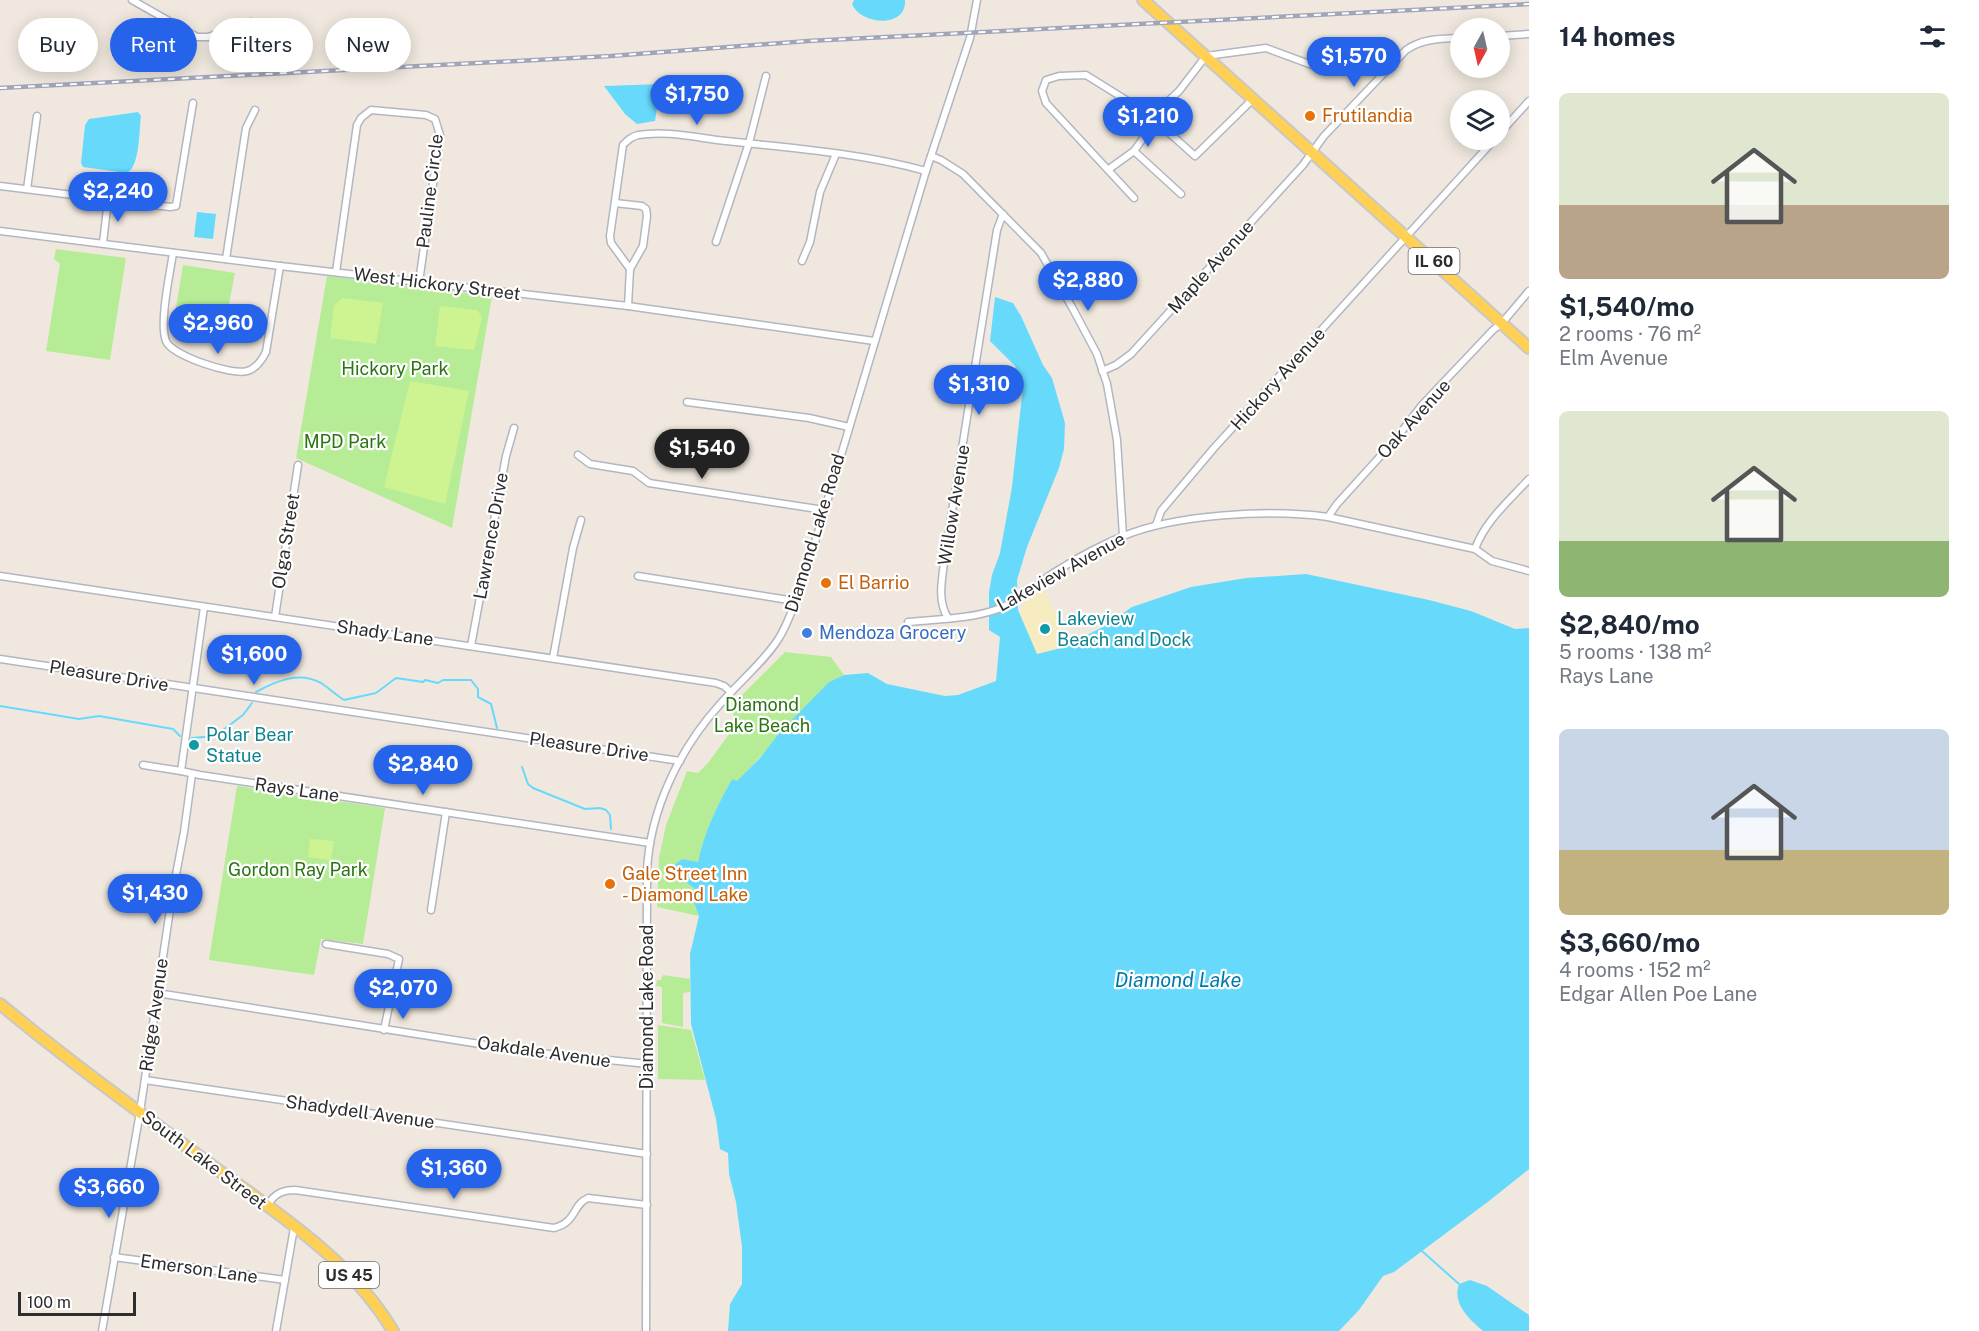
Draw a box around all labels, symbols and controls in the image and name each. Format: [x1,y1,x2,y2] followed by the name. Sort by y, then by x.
[18,18,98,72] chip: Buy
[110,18,197,72] chip: Rent
[209,18,313,72] chip: Filters
[325,18,411,72] chip: New
[1450,18,1510,78] north arrow
[1450,18,1510,150] map controls
[1916,20,1949,53] icon: filters
[1559,21,1675,52] text: 14 homes
[1305,37,1403,88] pin: $1,570
[1321,44,1387,68] text: $1,570
[648,75,746,126] pin: $1,750
[665,82,729,106] text: $1,750
[1450,90,1510,150] button: layers
[1099,97,1197,148] pin: $1,210
[1117,104,1179,128] text: $1,210
[1322,105,1413,126] place label: Frutilandia
[1303,109,1317,123] marker: Frutilandia
[412,132,447,249] street label: Pauline Circle
[1700,132,1808,240] icon: home
[69,172,167,223] pin: $2,240
[83,179,153,203] text: $2,240
[1163,216,1258,317] street label: Maple Avenue
[1408,248,1460,274] road number: IL 60
[1039,261,1137,312] pin: $2,880
[352,263,522,304] street label: West Hickory Street
[1052,268,1124,292] text: $2,880
[1559,291,1695,322] text: $1,540/mo
[169,304,267,355] pin: $2,960
[182,311,254,335] text: $2,960
[1559,322,1701,346] text: 2 rooms · 76 m²
[1226,323,1329,434] street label: Hickory Avenue
[1559,346,1668,370] text: Elm Avenue
[341,358,449,379] park label: Hickory Park
[930,365,1028,416] pin: $1,310
[948,372,1010,396] text: $1,310
[1373,375,1455,463] street label: Oak Avenue
[653,429,751,480] pin: $1,540
[304,431,386,452] park label: MPD Park
[668,436,736,460] text: $1,540
[934,443,973,567] street label: Willow Avenue
[1700,450,1808,558] icon: home
[780,451,849,615] street label: Diamond Lake Road
[469,471,512,601] street label: Lawrence Drive
[268,492,303,590] street label: Olga Street
[993,528,1129,616] street label: Lakeview Avenue
[838,572,910,593] place label: El Barrio
[819,576,833,590] marker: El Barrio
[1057,608,1191,650] place label: Lakeview Beach and Dock
[1559,609,1700,640] text: $2,840/mo
[335,615,435,650] street label: Shady Lane
[819,622,967,643] place label: Mendoza Grocery
[1038,622,1052,636] marker: Lakeview Beach and Dock
[800,626,814,640] marker: Mendoza Grocery
[205,635,303,686] pin: $1,600
[1559,640,1711,664] text: 5 rooms · 138 m²
[221,642,287,666] text: $1,600
[48,656,170,695] street label: Pleasure Drive
[1559,664,1654,688] text: Rays Lane
[714,694,810,736] park label: Diamond Lake Beach
[206,724,293,766] place label: Polar Bear Statue
[528,728,650,765] street label: Pleasure Drive
[187,738,201,752] marker: Polar Bear Statue
[374,745,472,796] pin: $2,840
[387,752,459,776] text: $2,840
[1700,768,1808,876] icon: home
[253,773,341,806] street label: Rays Lane
[228,859,368,880] park label: Gordon Ray Park
[622,863,748,905] place label: Gale Street Inn - Diamond Lake
[106,874,204,925] pin: $1,430
[603,877,617,891] marker: Gale Street Inn - Diamond Lake
[122,881,188,905] text: $1,430
[636,925,657,1089] street label: Diamond Lake Road
[1559,927,1700,958] text: $3,660/mo
[135,957,172,1073] street label: Ridge Avenue
[1559,958,1711,982] text: 4 rooms · 152 m²
[1115,968,1241,992] water label: Diamond Lake
[354,969,452,1020] pin: $2,070
[368,976,438,1000] text: $2,070
[1559,982,1757,1006] text: Edgar Allen Poe Lane
[476,1032,612,1071] street label: Oakdale Avenue
[284,1091,436,1132] street label: Shadydell Avenue
[138,1106,271,1213] street label: South Lake Street
[405,1149,503,1200] pin: $1,360
[421,1156,488,1180] text: $1,360
[60,1168,158,1219] pin: $3,660
[73,1175,145,1199] text: $3,660
[139,1250,259,1287] street label: Emerson Lane
[319,1262,379,1288] road number: US 45
[18,1289,136,1316] scale bar
[27,1293,71,1312] text: 100 m

